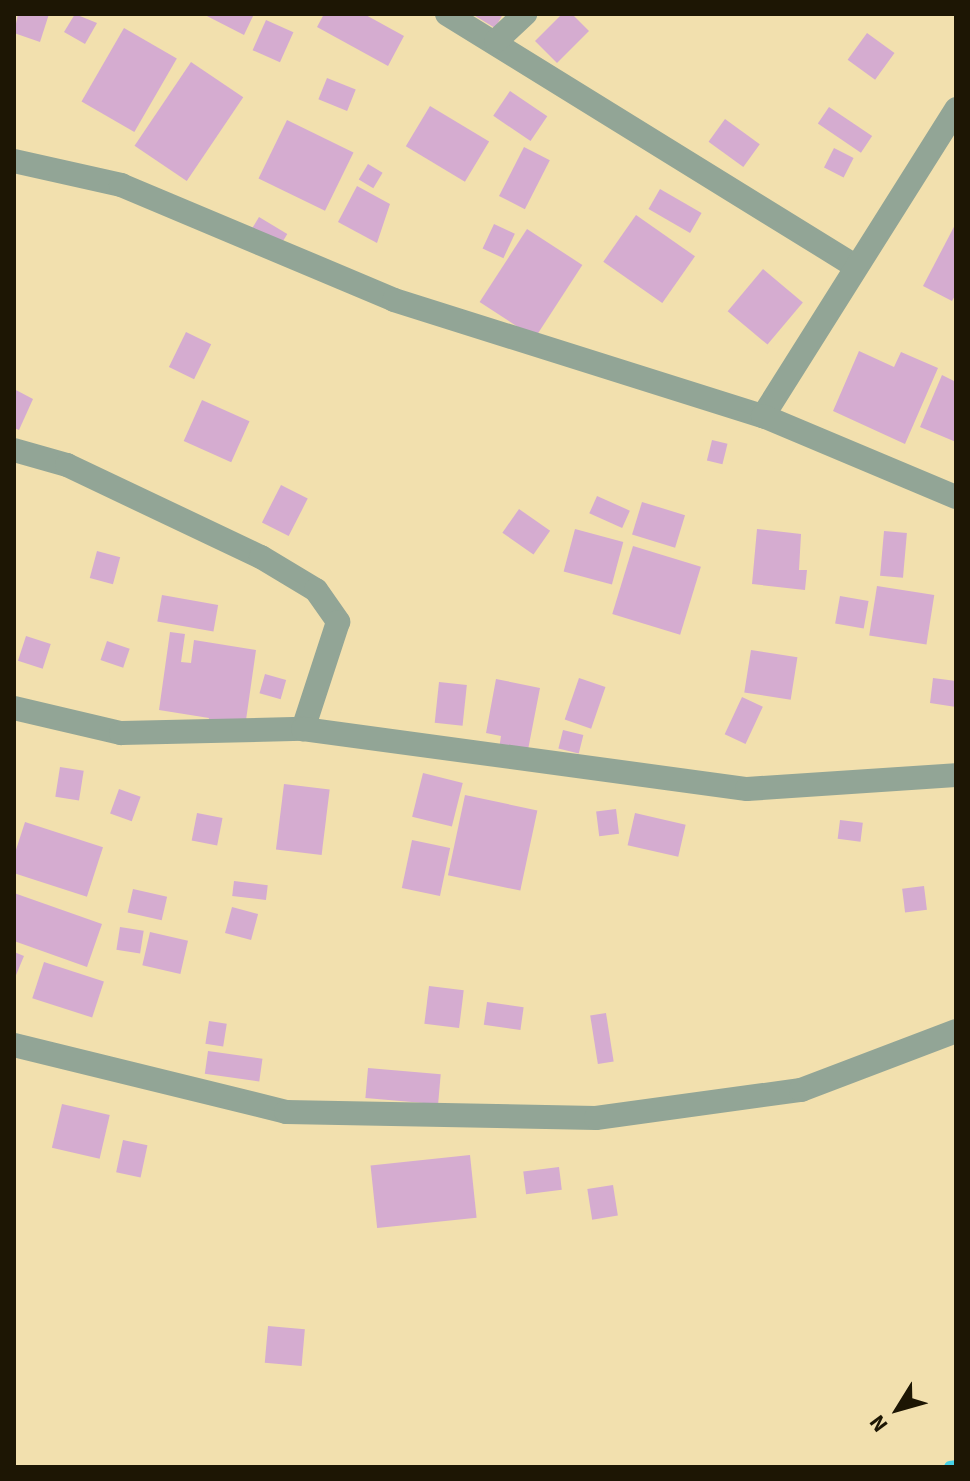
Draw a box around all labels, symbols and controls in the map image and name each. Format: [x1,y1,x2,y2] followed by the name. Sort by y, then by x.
[858,1369,938,1449] north arrow
[862,1408,896,1439] text: N

